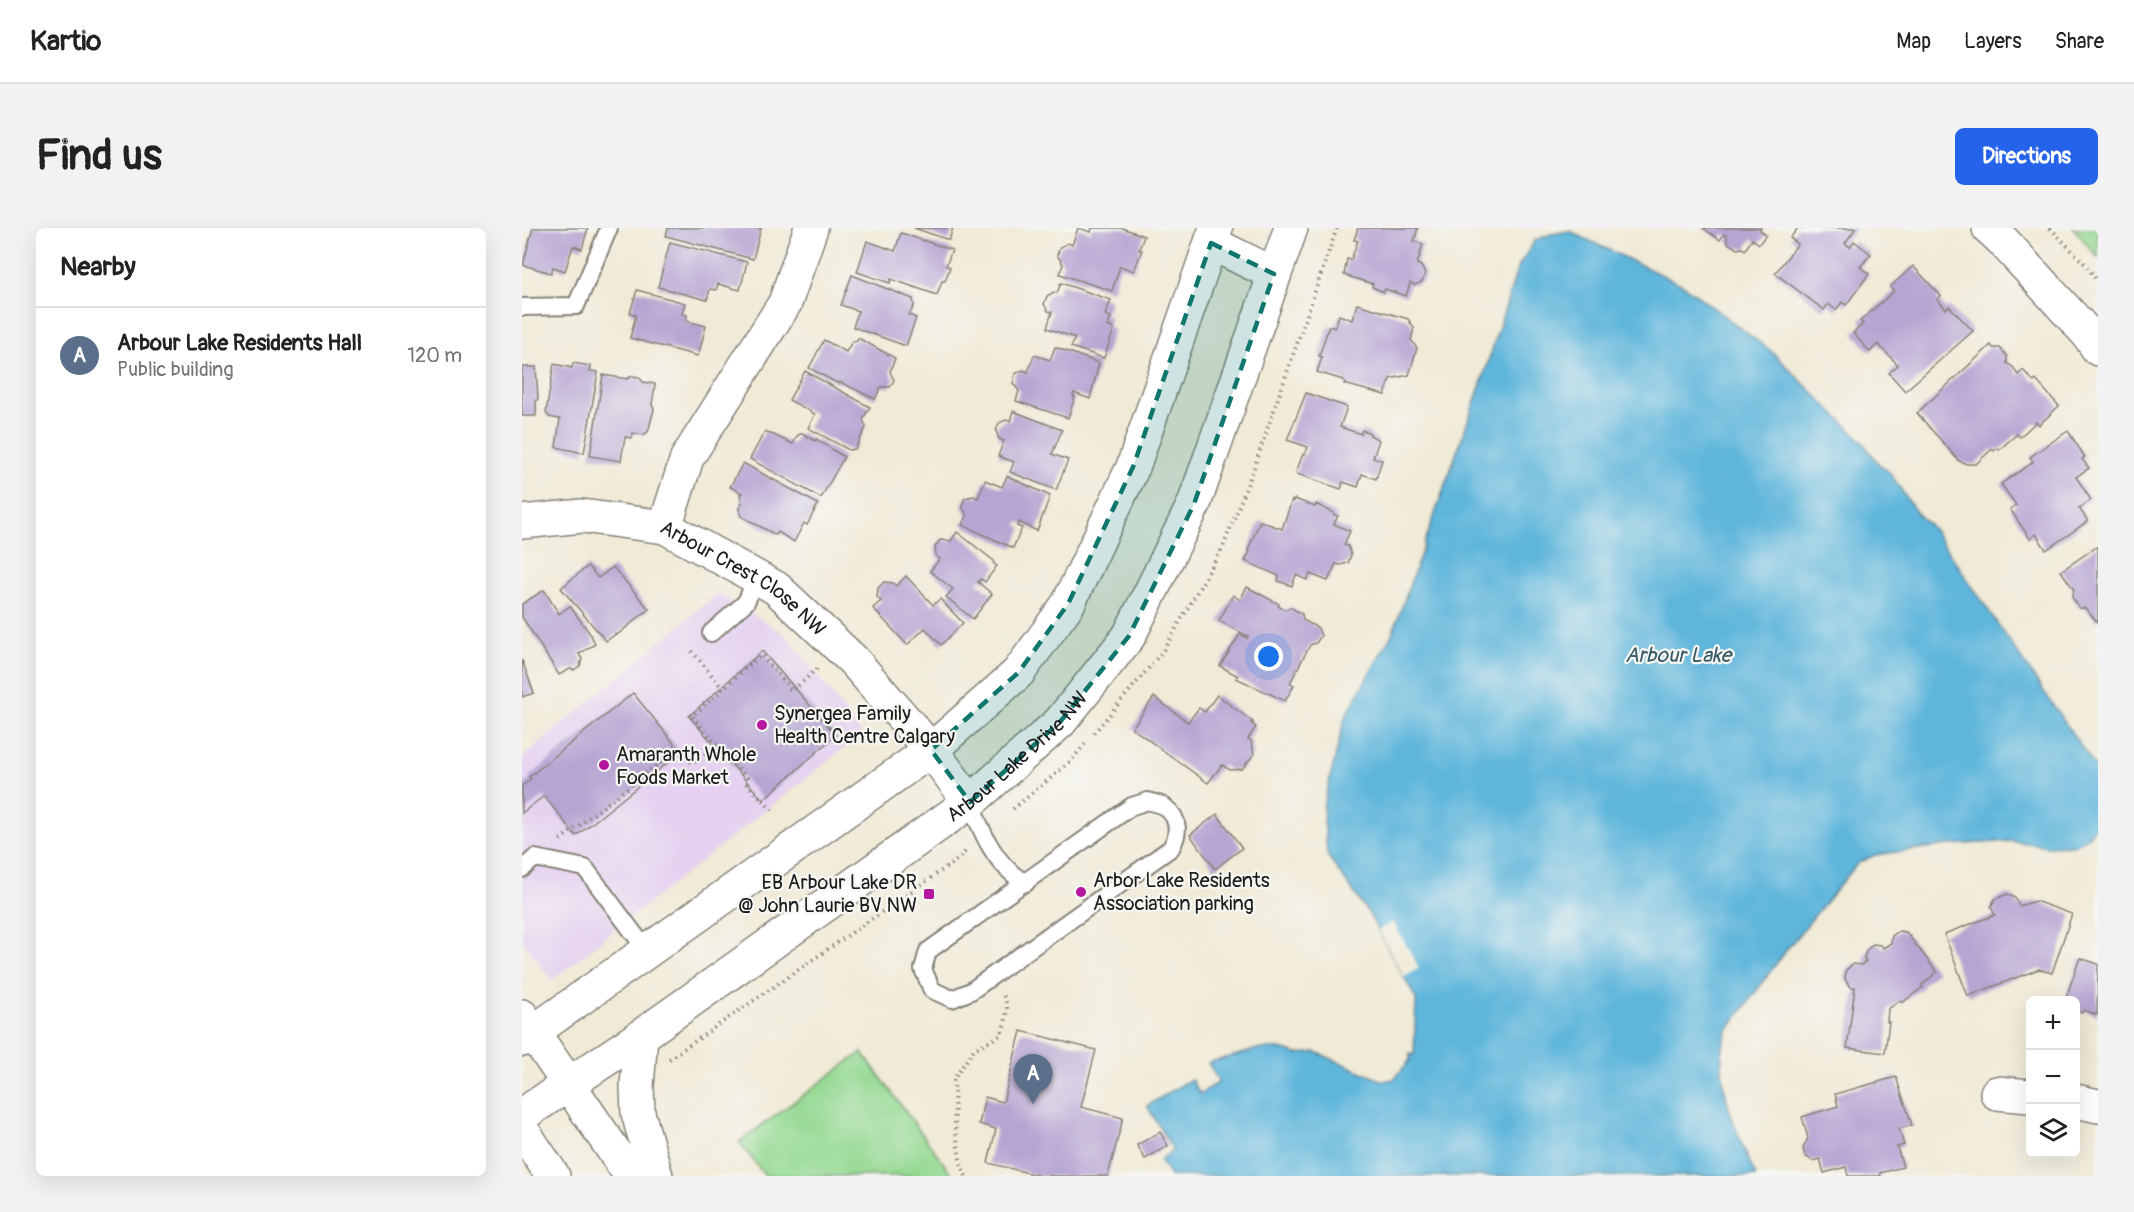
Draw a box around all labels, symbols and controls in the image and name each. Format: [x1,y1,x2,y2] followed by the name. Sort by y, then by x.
[30,24,101,59] text: Kartio
[1896,28,1931,55] text: Map
[1964,28,2022,55] text: Layers
[2055,28,2104,55] text: Share
[1955,128,2098,185] button: Directions
[36,130,162,182] text: Find us
[60,251,136,283] text: Nearby
[117,329,362,357] text: Arbour Lake Residents Hall
[73,343,86,368] text: A
[407,343,462,368] text: 120 m
[117,357,233,382] text: Public building
[656,515,831,642] street label: Arbour Crest Close NW
[1254,642,1283,671] your location
[1625,642,1734,669] water label: Arbour Lake
[942,686,1093,828] street label: Arbour Lake Drive NW
[774,701,955,749] place label: Synergea Family Health Centre Calgary
[755,718,769,732] marker: Synergea Family Health Centre Calgary
[616,742,756,790] place label: Amaranth Whole Foods Market
[597,758,611,772] marker: Amaranth Whole Foods Market
[1093,868,1270,916] place label: Arbor Lake Residents Association parking
[738,870,917,918] place label: EB Arbour Lake DR @ John Laurie BV NW
[1074,885,1088,899] marker: Arbor Lake Residents Association parking
[922,887,936,901] marker: EB Arbour Lake DR @ John Laurie BV NW
[2026,996,2080,1158] map controls
[2026,996,2080,1050] button: +
[2026,1050,2080,1104] button: −
[1014,1054,1052,1104] pin: A
[2026,1104,2080,1158] button: layers

